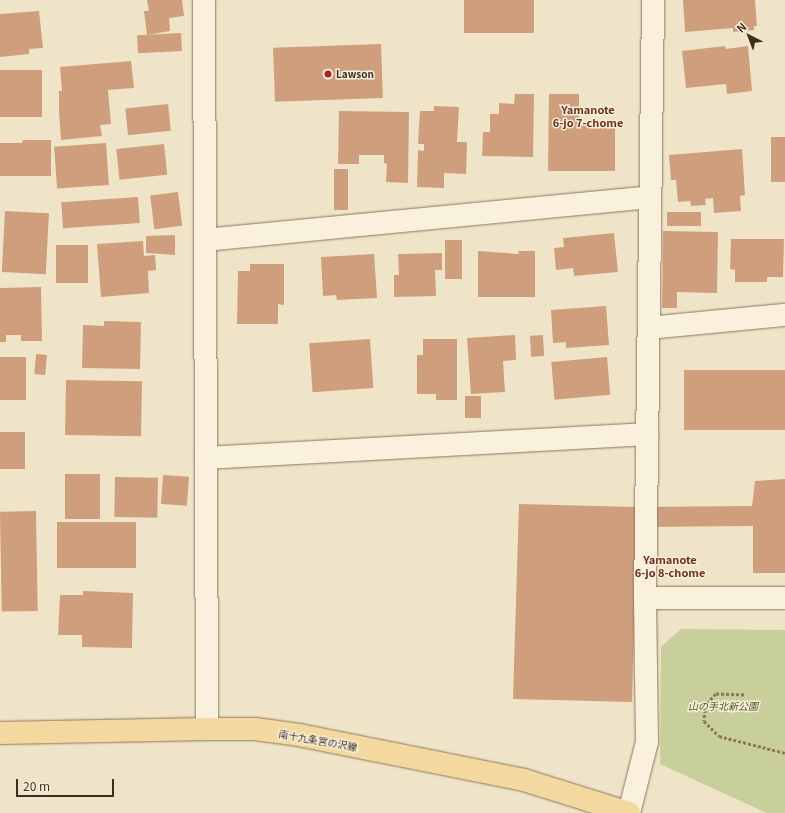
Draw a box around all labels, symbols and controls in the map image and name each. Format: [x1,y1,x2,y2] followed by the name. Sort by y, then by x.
[729,16,769,56] north arrow
[733,18,749,36] text: N
[336,68,374,80] place label: Lawson
[323,69,333,79] marker: Lawson
[553,103,623,129] district label: Yamanote 6-jo 7-chome
[635,553,705,579] district label: Yamanote 6-jo 8-chome
[688,700,758,712] park label: 山の手北新公園
[278,727,358,753] street label: 南十九条宮の沢線
[18,771,116,797] scale bar
[23,777,50,794] text: 20 m

